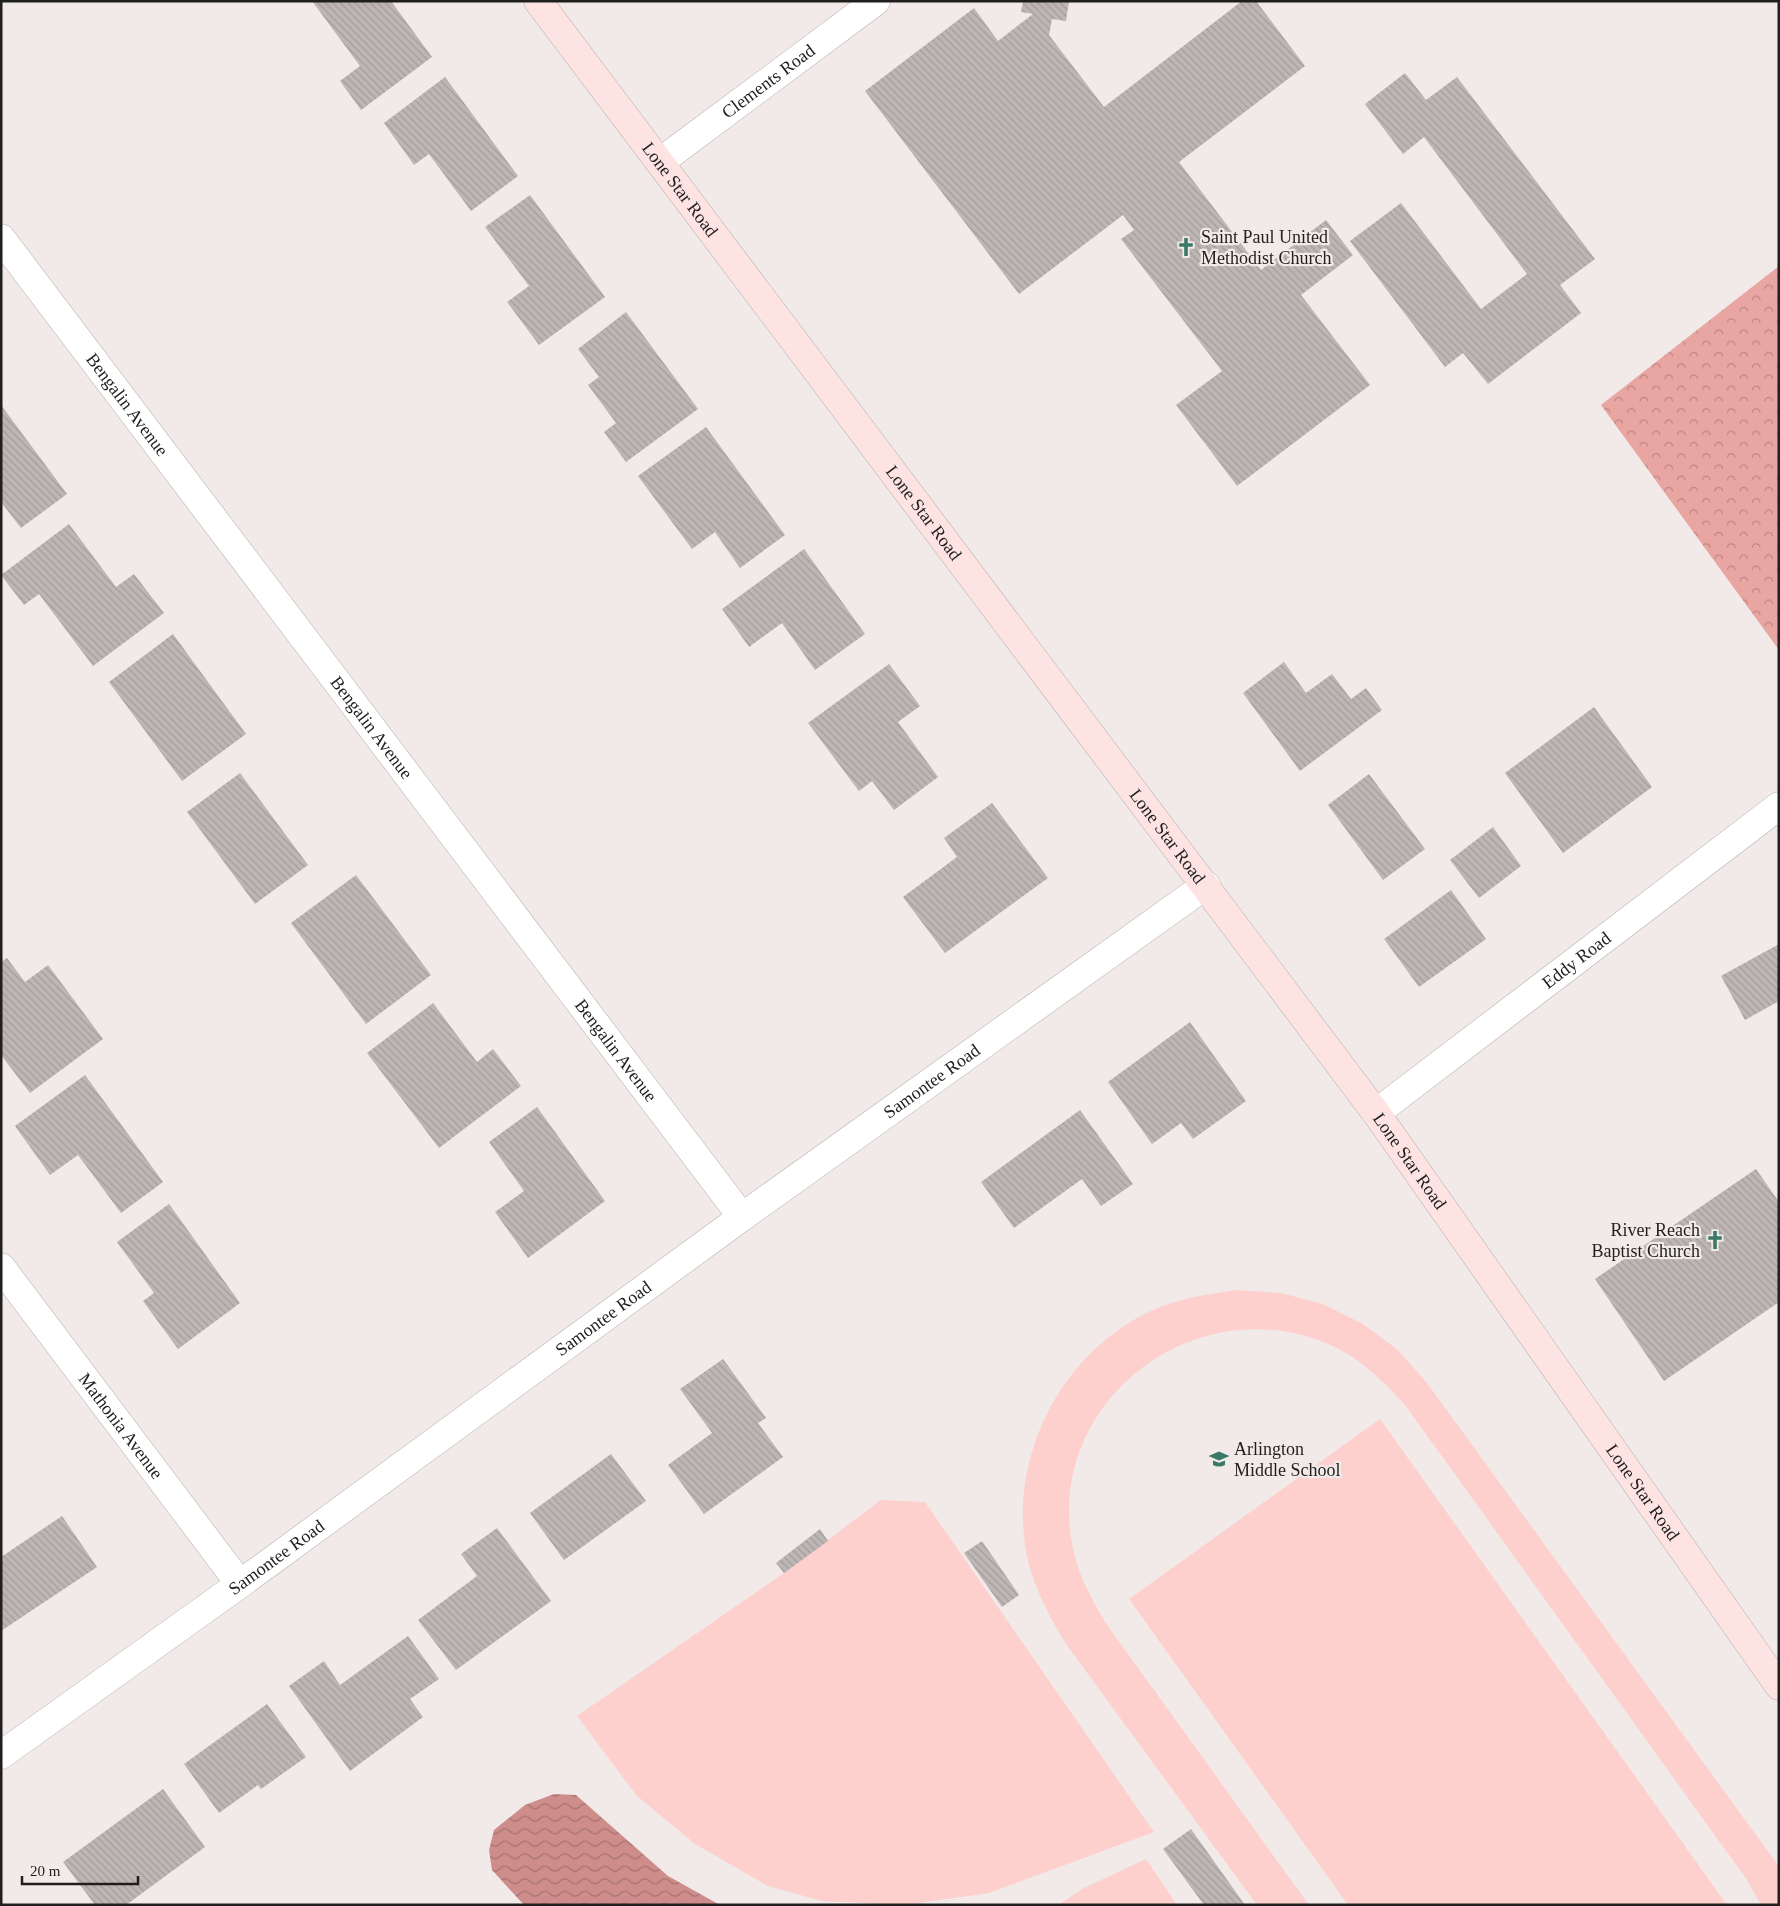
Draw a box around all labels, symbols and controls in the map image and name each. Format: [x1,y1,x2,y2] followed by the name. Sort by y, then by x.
[718,40,819,122] street label: Clements Road
[638,138,722,241] street label: Lone Star Road
[1201,227,1332,268] place label: Saint Paul United Methodist Church
[1175,236,1197,258] church icon: Saint Paul United Methodist Church
[82,349,172,460] street label: Bengalin Avenue
[882,462,966,564] street label: Lone Star Road
[326,672,417,783] street label: Bengalin Avenue
[1126,785,1210,888] street label: Lone Star Road
[1538,928,1615,993] street label: Eddy Road
[571,995,661,1106] street label: Bengalin Avenue
[880,1040,984,1122] street label: Samontee Road
[1369,1109,1450,1213] street label: Lone Star Road
[1592,1220,1700,1261] place label: River Reach Baptist Church
[1704,1229,1726,1251] church icon: River Reach Baptist Church
[552,1277,655,1360] street label: Samontee Road
[75,1369,167,1483] street label: Mathonia Avenue
[1234,1439,1341,1480] place label: Arlington Middle School
[1602,1440,1683,1544] street label: Lone Star Road
[1208,1448,1230,1470] school or university icon: Arlington Middle School
[225,1516,328,1599] street label: Samontee Road
[22,1854,139,1886] scale bar
[30,1863,61,1879] text: 20 m

